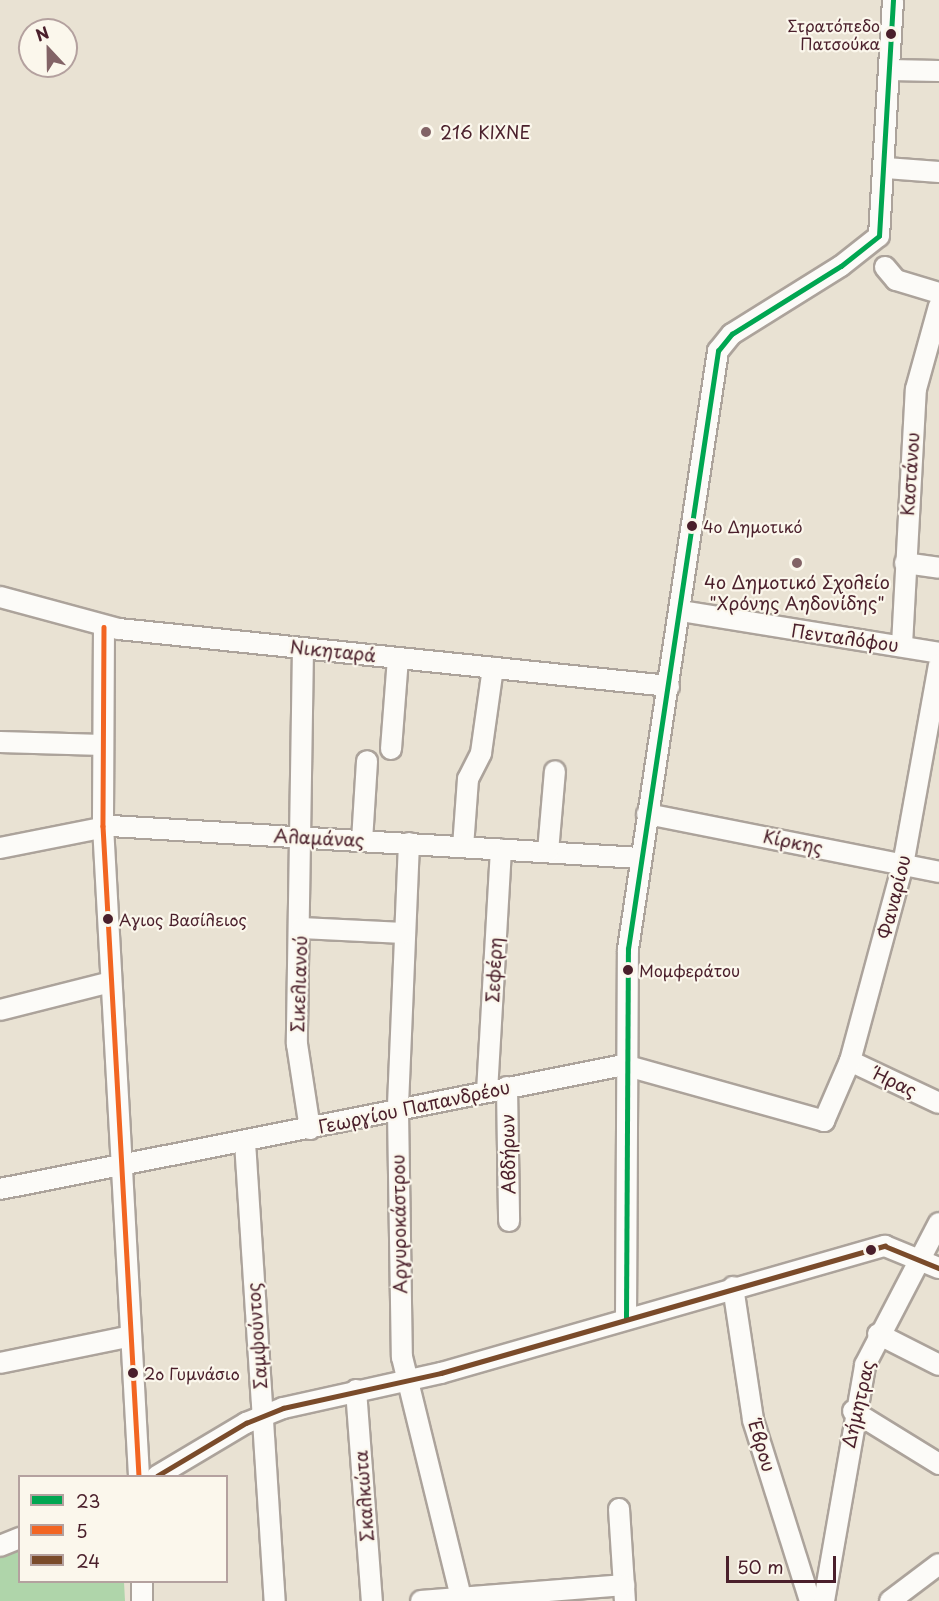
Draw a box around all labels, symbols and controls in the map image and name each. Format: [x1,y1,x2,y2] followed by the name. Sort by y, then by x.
[788,15,880,53] place label: Στρατόπεδο Πατσούκα
[18,18,78,78] north arrow
[32,20,52,47] text: N
[885,28,897,40] marker: Στρατόπεδο Πατσούκα
[440,121,531,143] place label: 216 ΚΙΧΝΕ
[417,123,435,141] marker: 216 ΚΙΧΝΕ
[896,431,924,517] street label: Καστάνου
[703,516,803,536] place label: 4ο Δημοτικό
[686,520,698,532] marker: 4ο Δημοτικό
[790,556,804,570] marker: 4ο Δημοτικό Σχολείο "Χρόνης Αηδονίδης"
[704,572,890,614] place label: 4ο Δημοτικό Σχολείο "Χρόνης Αηδονίδης"
[790,620,900,656] street label: Πενταλόφου
[289,636,377,666] street label: Νικηταρά
[273,825,365,851] street label: Αλαμάνας
[761,825,825,859] street label: Κίρκης
[873,853,915,941] street label: Φαναρίου
[119,909,247,929] place label: Αγιος Βασίλειος
[102,913,114,925] marker: Αγιος Βασίλειος
[287,935,311,1033] street label: Σικελιανού
[482,937,506,1003] street label: Σεφέρη
[639,960,740,980] place label: Μομφεράτου
[622,964,634,976] marker: Μομφεράτου
[870,1063,920,1101] street label: Ήρας
[316,1076,512,1138] street label: Γεωργίου Παπανδρέου
[496,1113,520,1195] street label: Αβδήρων
[387,1154,411,1294] street label: Αργυροκάστρου
[865,1244,877,1256] unlabelled marker
[243,1282,271,1390] street label: Σαμψούντος
[837,1358,879,1450] street label: Δήμητρας
[144,1363,240,1383] place label: 2ο Γυμνάσιο
[127,1367,139,1379] marker: 2ο Γυμνάσιο
[744,1418,780,1474] street label: Έβρου
[350,1450,378,1542] street label: Σκαλκώτα
[18,1475,228,1583] legend
[76,1487,100,1514] text: 23
[76,1517,88,1544] text: 5
[729,1544,838,1582] scale bar
[76,1547,100,1574] text: 24
[737,1553,784,1580] text: 50 m

